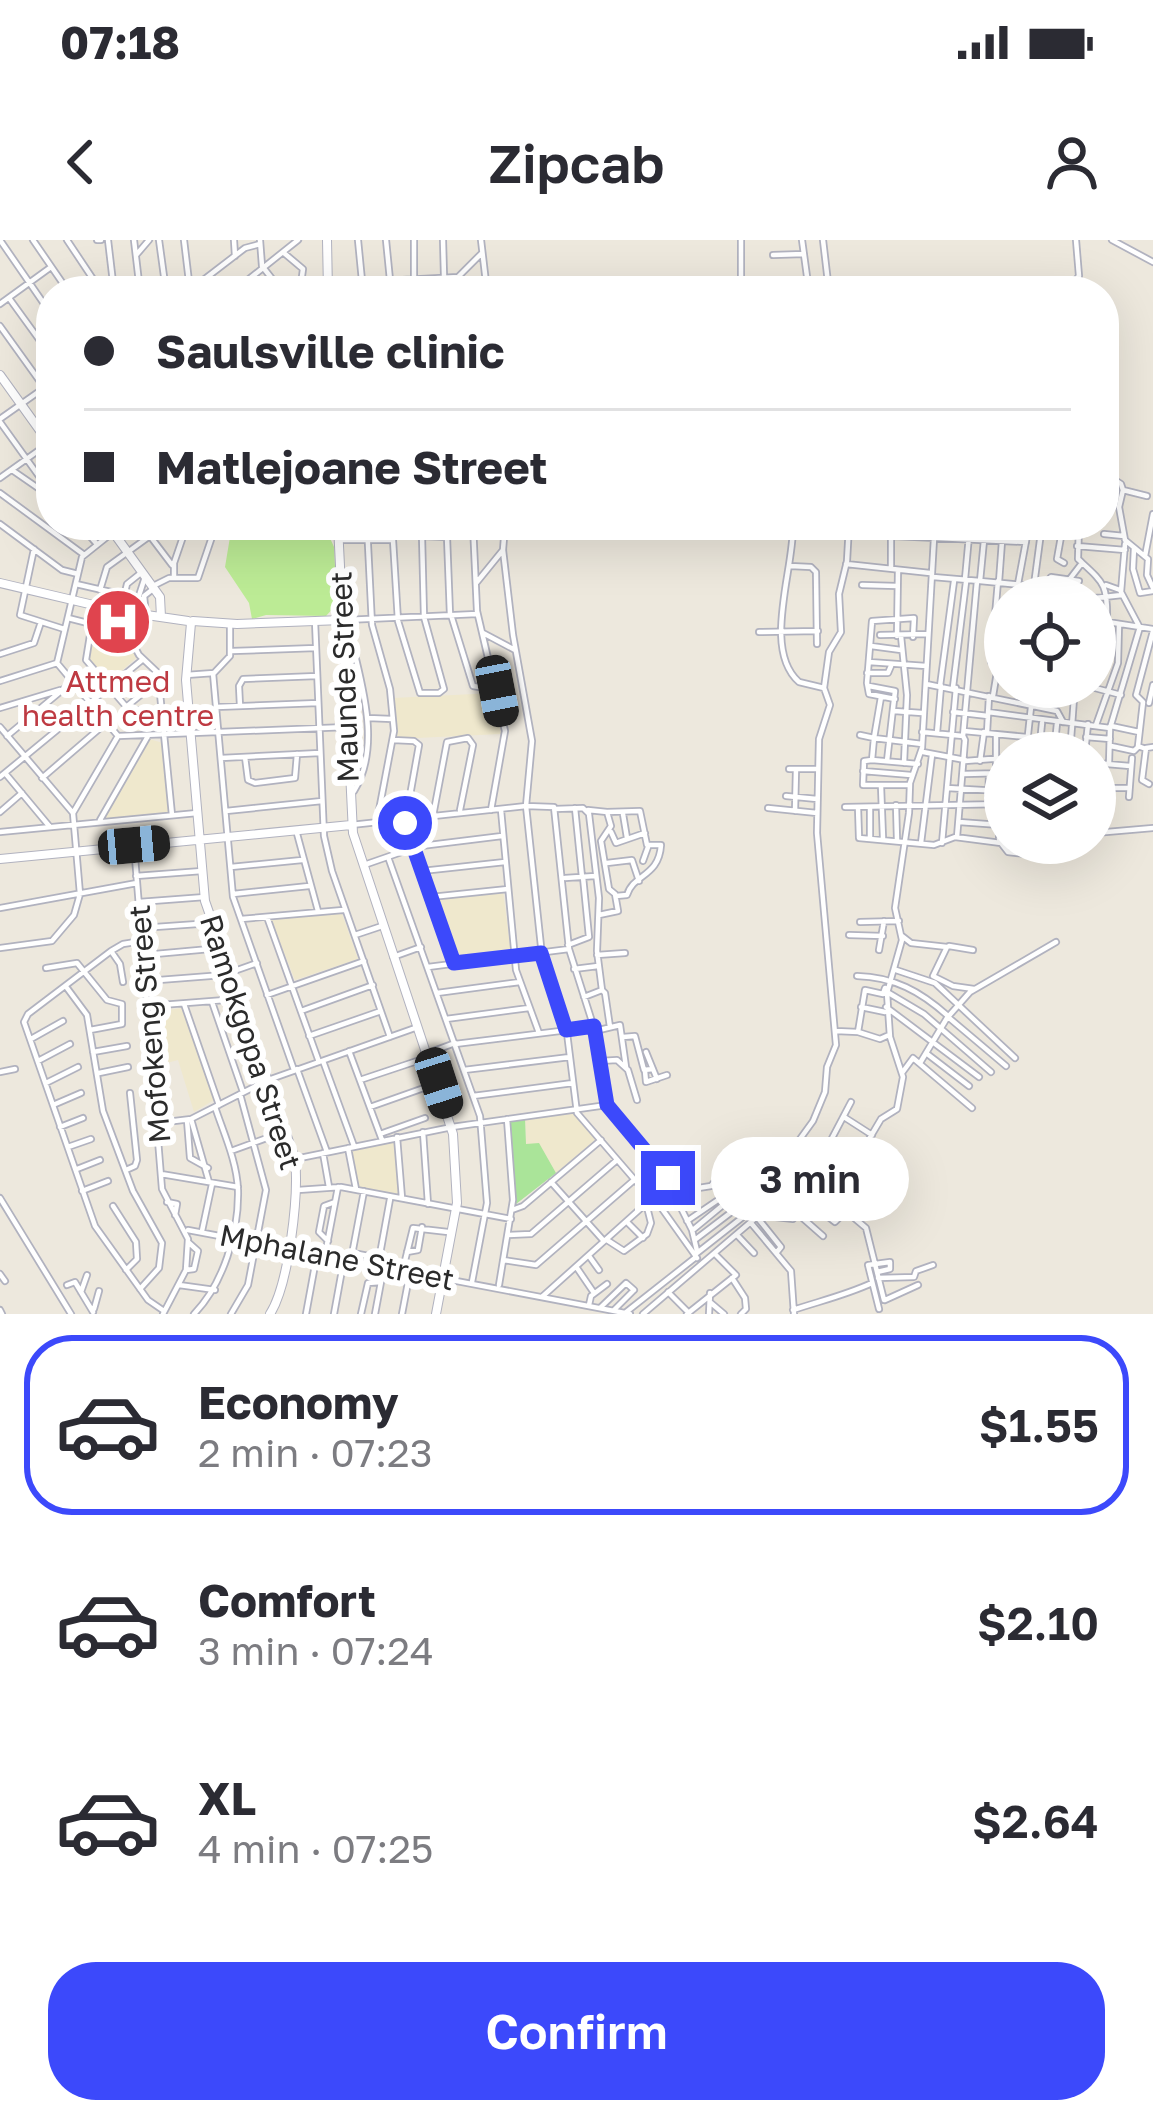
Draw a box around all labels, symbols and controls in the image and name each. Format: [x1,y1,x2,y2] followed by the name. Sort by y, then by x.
[60,15,180,69] text: 07:18
[48,129,114,195] icon: back
[1039,129,1105,195] icon: person
[489,130,665,195] text: Zipcab
[156,324,505,378] text: Saulsville clinic
[156,440,547,494] text: Matlejoane Street
[322,571,366,783] street label: Maunde Street
[984,576,1116,864] map controls
[984,576,1116,708] button: locate
[83,587,153,657] hospital icon: Attmed health centre
[472,652,522,730] car
[22,663,214,733] place label: Attmed health centre
[984,732,1116,864] button: layers
[378,796,432,850] route start
[97,824,171,866] car
[121,903,177,1145] street label: Mofokeng Street
[193,910,309,1174] street label: Ramokgopa Street
[411,1043,467,1123] car
[710,1136,908,1220] callout: 3 min
[641,1151,695,1205] route end
[759,1155,861,1202] text: 3 min
[217,1217,457,1297] street label: Mphalane Street
[54,1371,162,1479] icon: car
[198,1375,399,1429] text: Economy
[979,1398,1099,1452] text: $1.55
[198,1429,433,1476] text: 2 min · 07:23
[54,1569,162,1677] icon: car
[198,1573,376,1627] text: Comfort
[977,1596,1099,1650] text: $2.10
[198,1627,434,1674] text: 3 min · 07:24
[54,1767,162,1875] icon: car
[198,1771,256,1825] text: XL
[972,1794,1099,1848] text: $2.64
[198,1825,433,1872] text: 4 min · 07:25
[48,1962,1105,2100] button: Confirm

